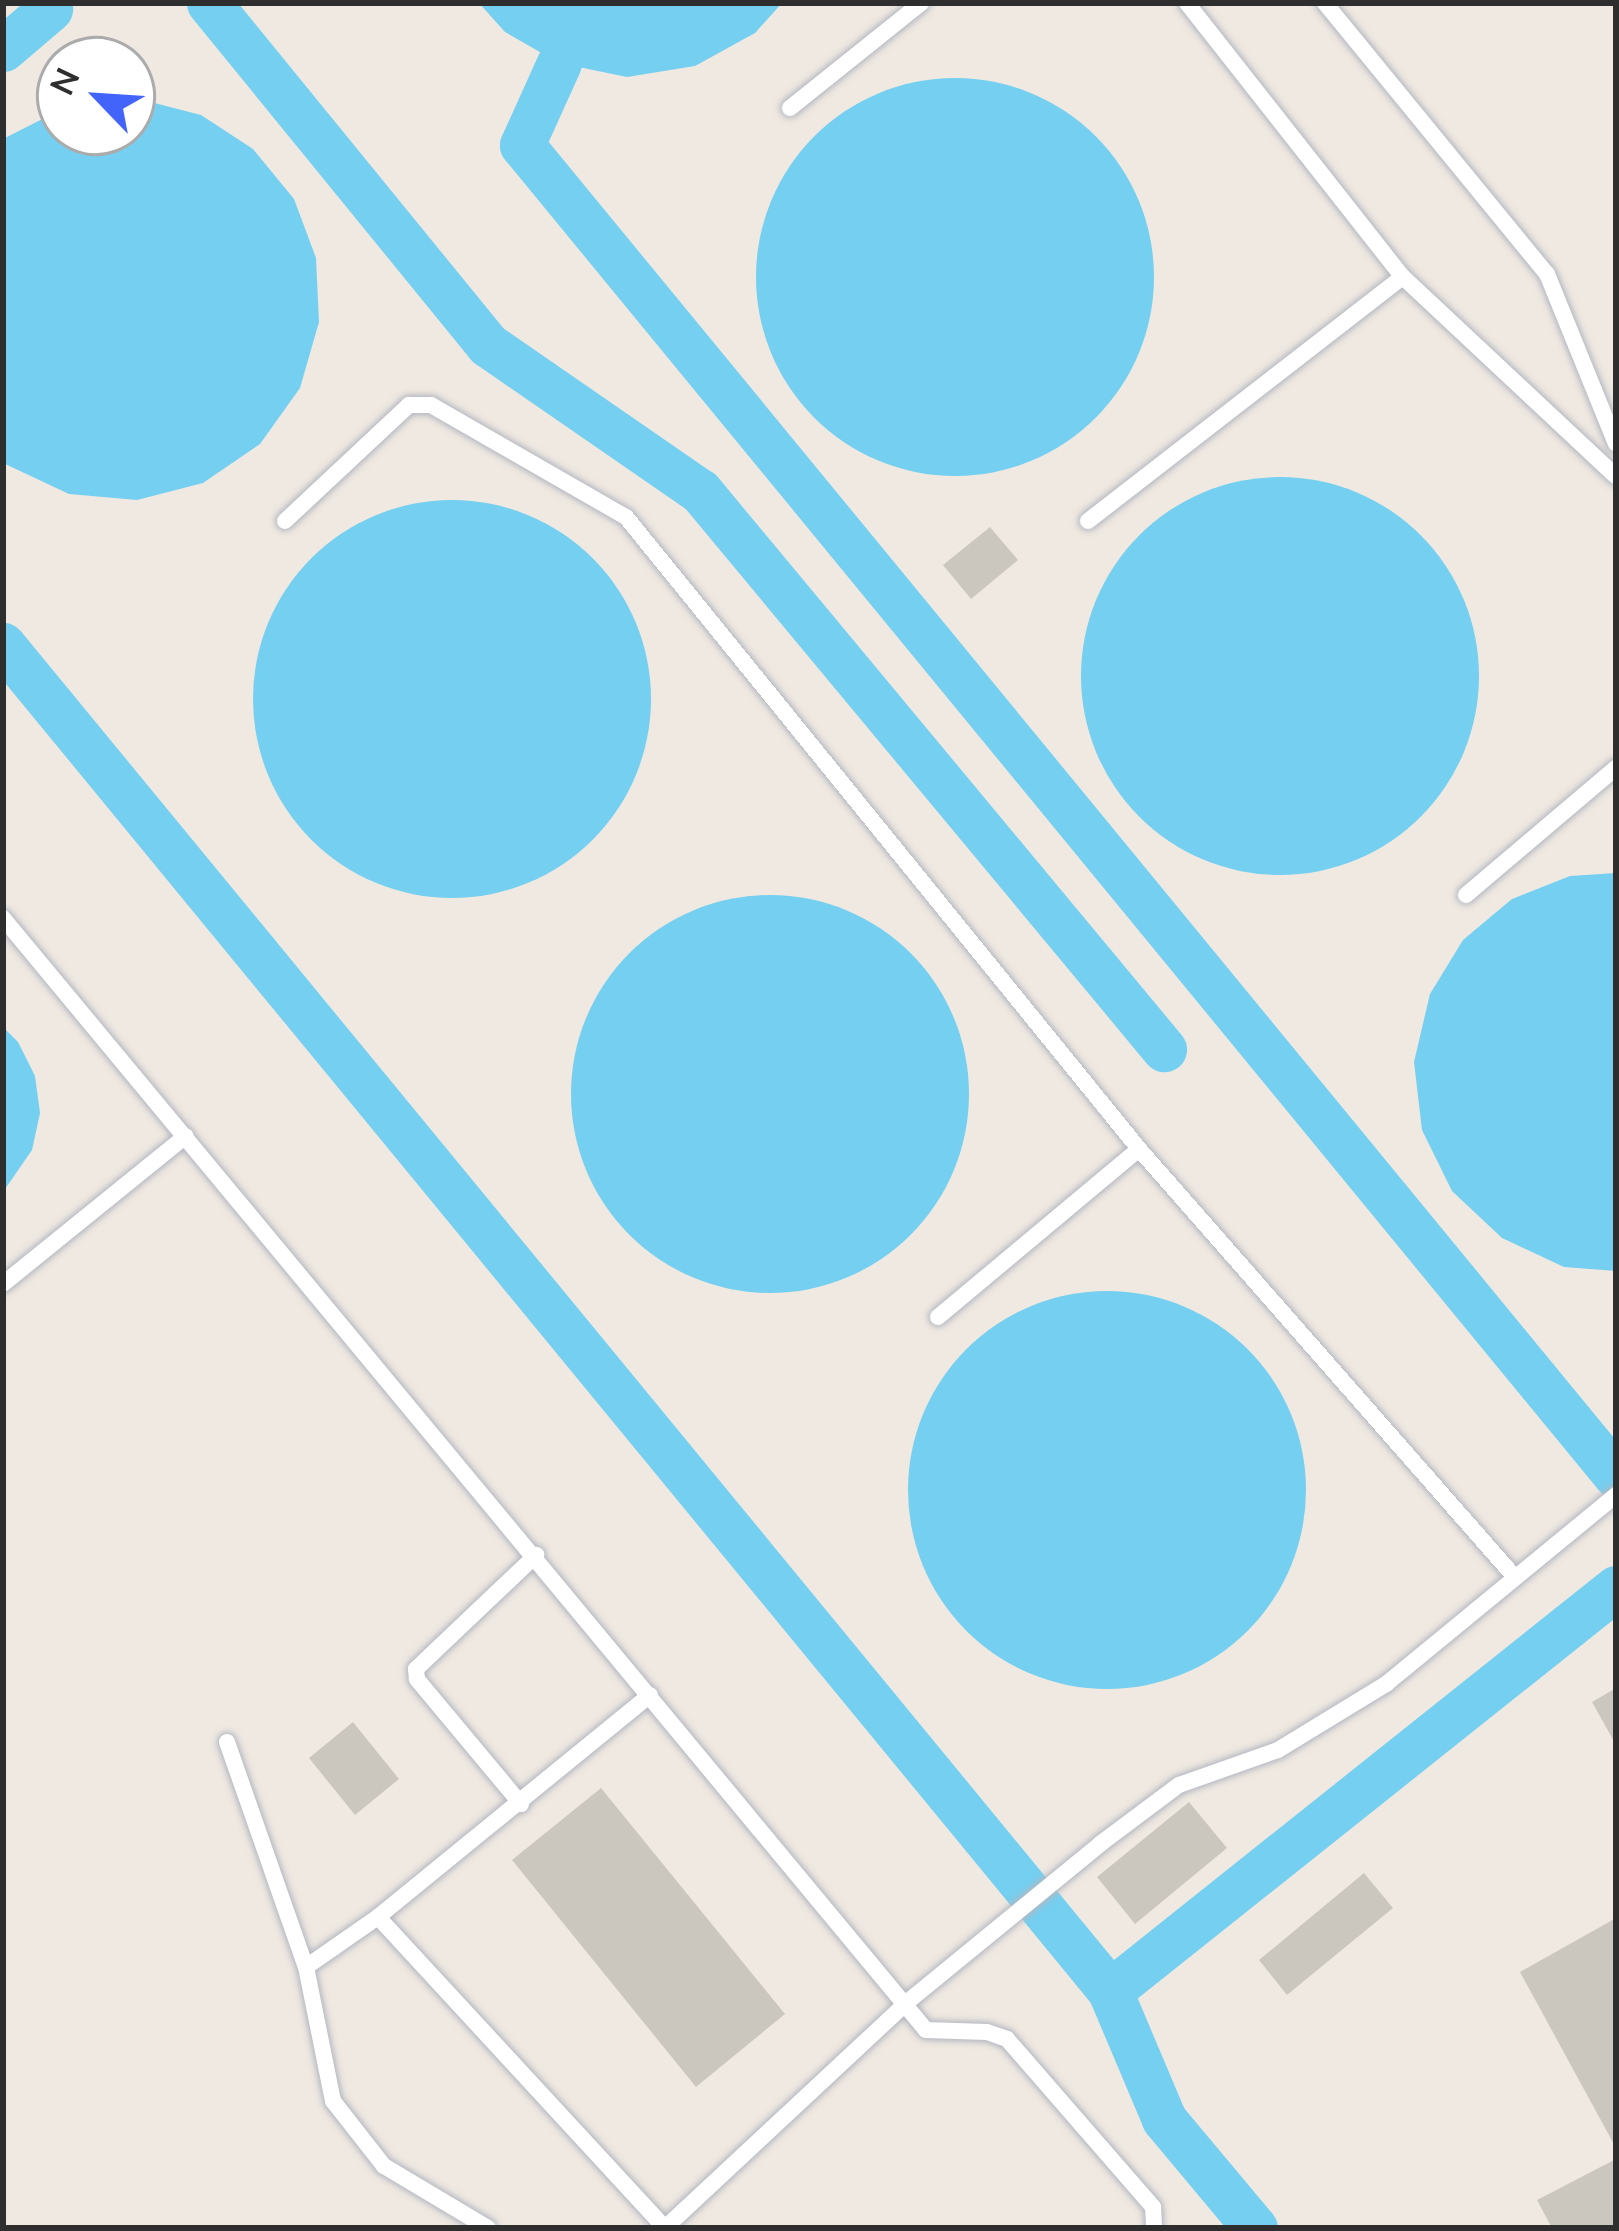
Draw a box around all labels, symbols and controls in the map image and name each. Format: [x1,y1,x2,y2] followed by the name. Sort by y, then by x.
[36,36,156,156] north arrow
[40,61,91,103] text: N

